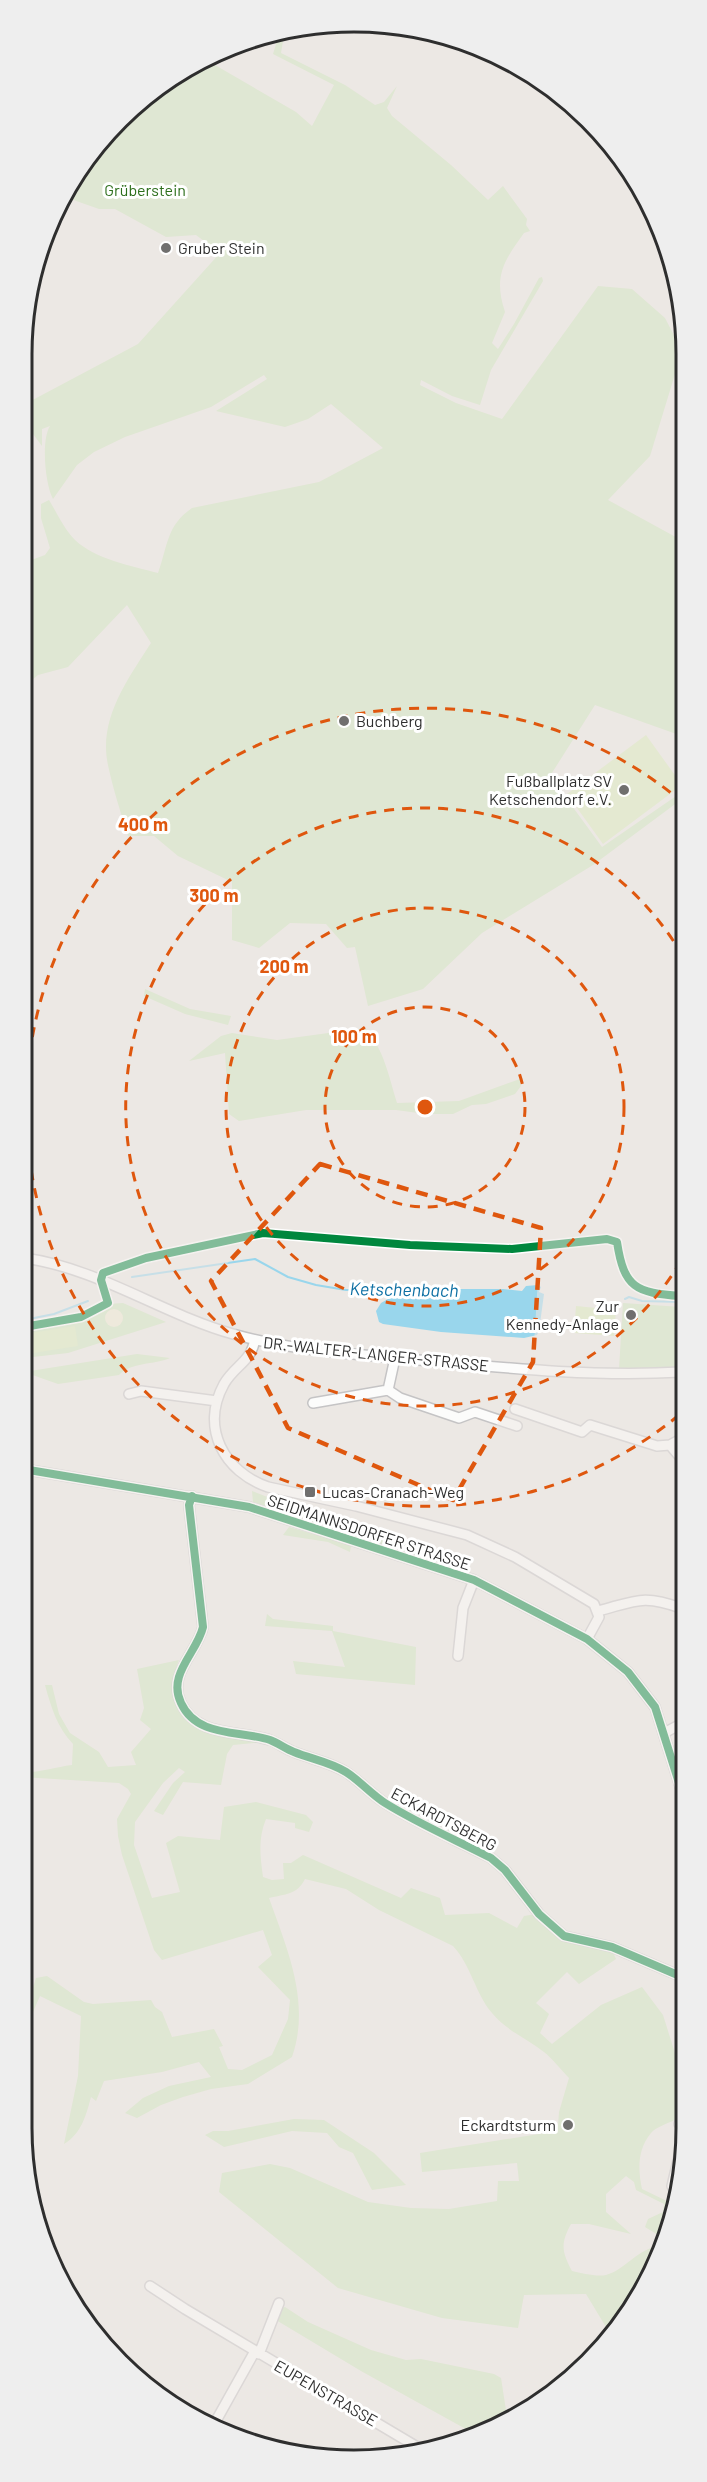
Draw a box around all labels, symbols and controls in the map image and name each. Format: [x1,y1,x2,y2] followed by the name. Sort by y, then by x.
[104,180,186,199] park label: Grüberstein
[178,238,265,257] place label: Gruber Stein
[159,241,173,255] marker: Gruber Stein
[356,711,423,730] place label: Buchberg
[337,714,351,728] marker: Buchberg
[489,771,612,808] place label: Fußballplatz SV Ketschendorf e.V.
[617,783,631,797] marker: Fußballplatz SV Ketschendorf e.V.
[118,813,168,835] text: 400 m
[190,884,238,906] text: 300 m
[259,955,309,977] text: 200 m
[331,1025,377,1047] text: 100 m
[415,1097,435,1117] centre of rings
[349,1277,459,1301] water label: Ketschenbach
[506,1296,619,1333] place label: Zur Kennedy-Anlage
[624,1308,638,1322] marker: Zur Kennedy-Anlage
[262,1332,490,1375] street label: DR.-WALTER-LANGER-STRASSE
[322,1482,464,1501] place label: Lucas-Cranach-Weg
[303,1485,317,1499] marker: Lucas-Cranach-Weg
[265,1490,473,1573] street label: SEIDMANNSDORFER STRASSE
[388,1783,500,1854] street label: ECKARDTSBERG
[461,2115,556,2134] place label: Eckardtsturm
[561,2118,575,2132] marker: Eckardtsturm
[271,2355,381,2430] street label: EUPENSTRASSE

